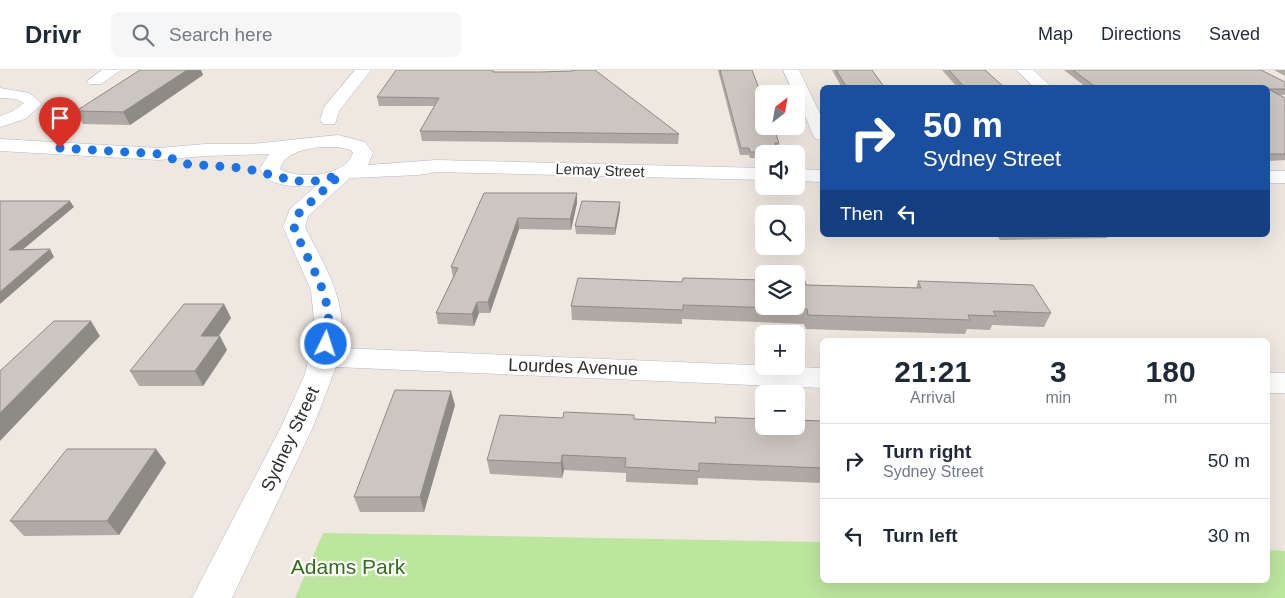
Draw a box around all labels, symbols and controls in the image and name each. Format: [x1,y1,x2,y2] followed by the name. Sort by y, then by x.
[111,12,461,57] search box
[25,21,81,48] text: Drivr
[129,21,157,49] icon: search
[169,24,273,45] text: Search here
[1038,24,1073,44] text: Map
[1101,24,1181,44] text: Directions
[1209,24,1260,44] text: Saved
[755,85,805,135] north arrow
[755,85,805,435] map controls
[39,97,81,148] pin
[46,104,74,132] icon: arrive
[840,105,905,170] icon: right
[923,105,1003,144] text: 50 m
[755,145,805,195] button: sound
[923,146,1061,171] text: Sydney Street
[555,160,646,180] street label: Lemay Street
[893,200,921,228] icon: left
[840,203,883,224] text: Then
[755,205,805,255] button: search
[755,265,805,315] button: layers
[299,317,351,369] position arrow
[755,325,805,375] button: +
[508,355,638,379] street label: Lourdes Avenue
[894,355,971,388] text: 21:21
[1050,355,1067,388] text: 3
[1146,355,1196,388] text: 180
[257,384,323,494] street label: Sydney Street
[755,385,805,435] button: −
[910,389,955,406] text: Arrival
[1045,389,1071,406] text: min
[1164,389,1177,406] text: m
[883,441,971,462] text: Turn right
[840,447,868,475] icon: right
[1208,450,1250,471] text: 50 m
[883,463,984,480] text: Sydney Street
[840,522,868,550] icon: left
[883,525,958,546] text: Turn left
[1208,525,1250,546] text: 30 m
[291,555,406,578] park label: Adams Park

